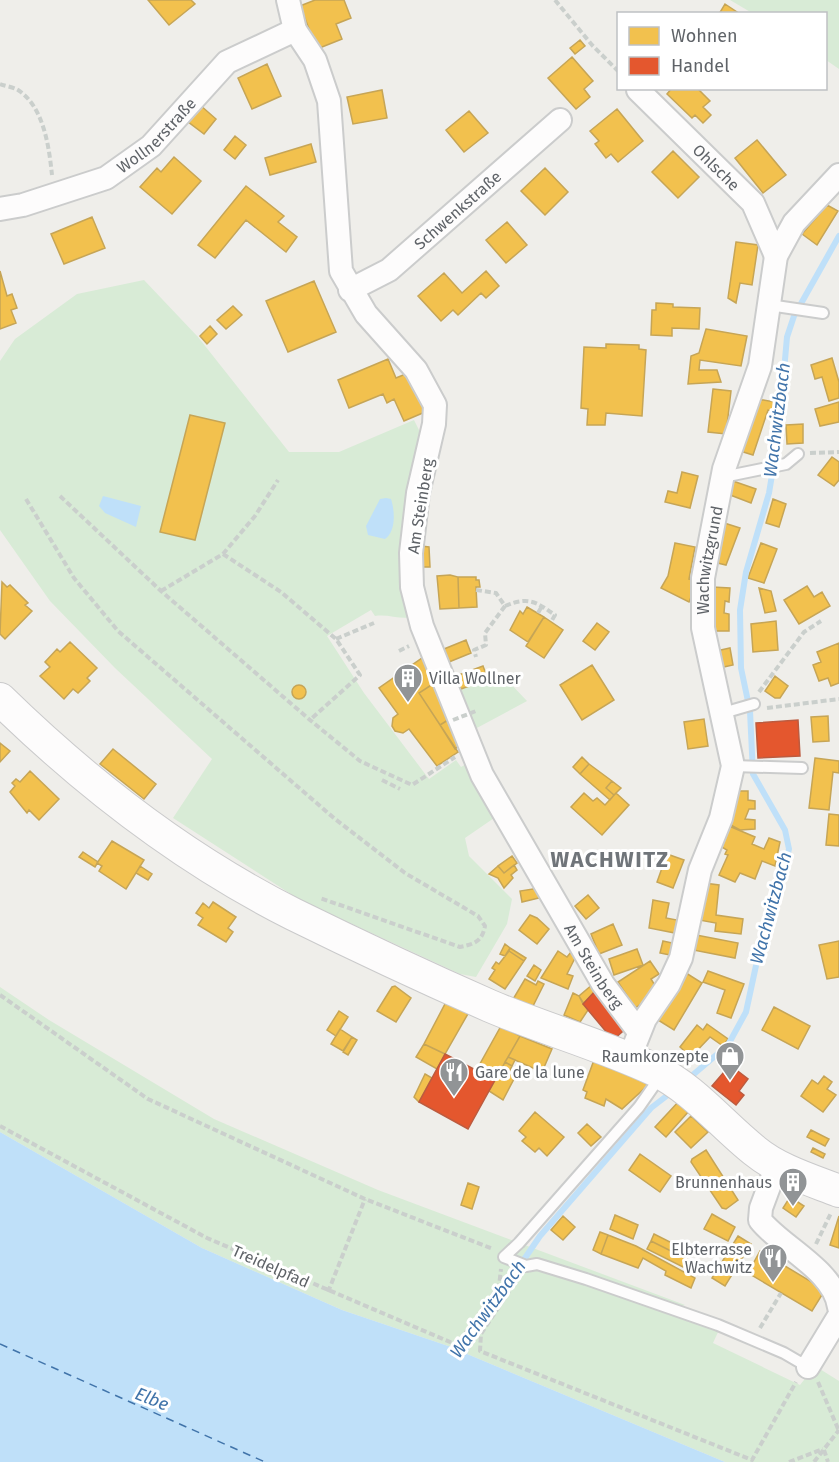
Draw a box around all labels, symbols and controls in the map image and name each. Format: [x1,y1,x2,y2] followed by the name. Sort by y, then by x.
[617,12,827,90] legend
[671,25,738,47] text: Wohnen
[671,55,729,77] text: Handel
[113,94,200,177] street label: Wollnerstraße
[689,140,744,195] street label: Ohlsche
[410,167,505,253] street label: Schwenkstraße
[759,361,795,479] water label: Wachwitzbach
[404,456,438,555] street label: Am Steinberg
[694,504,727,615] street label: Wachwitzgrund
[392,662,424,704] building icon: Villa Wollner
[429,669,522,688] place label: Villa Wollner
[550,846,670,873] district label: WACHWITZ
[745,849,797,967] water label: Wachwitzbach
[560,920,628,1013] street label: Am Steinberg
[714,1040,746,1082] shop icon: Raumkonzepte
[602,1047,709,1066] place label: Raumkonzepte
[438,1056,470,1098] restaurant icon: Gare de la lune
[475,1063,585,1082] place label: Gare de la lune
[777,1166,809,1208] building icon: Brunnenhaus
[675,1173,772,1192] place label: Brunnenhaus
[671,1240,752,1277] place label: Elbterrasse Wachwitz
[229,1241,312,1292] street label: Treidelpfad
[757,1242,789,1284] restaurant icon: Elbterrasse Wachwitz
[445,1256,531,1362] water label: Wachwitzbach
[132,1382,172,1416] water label: Elbe

